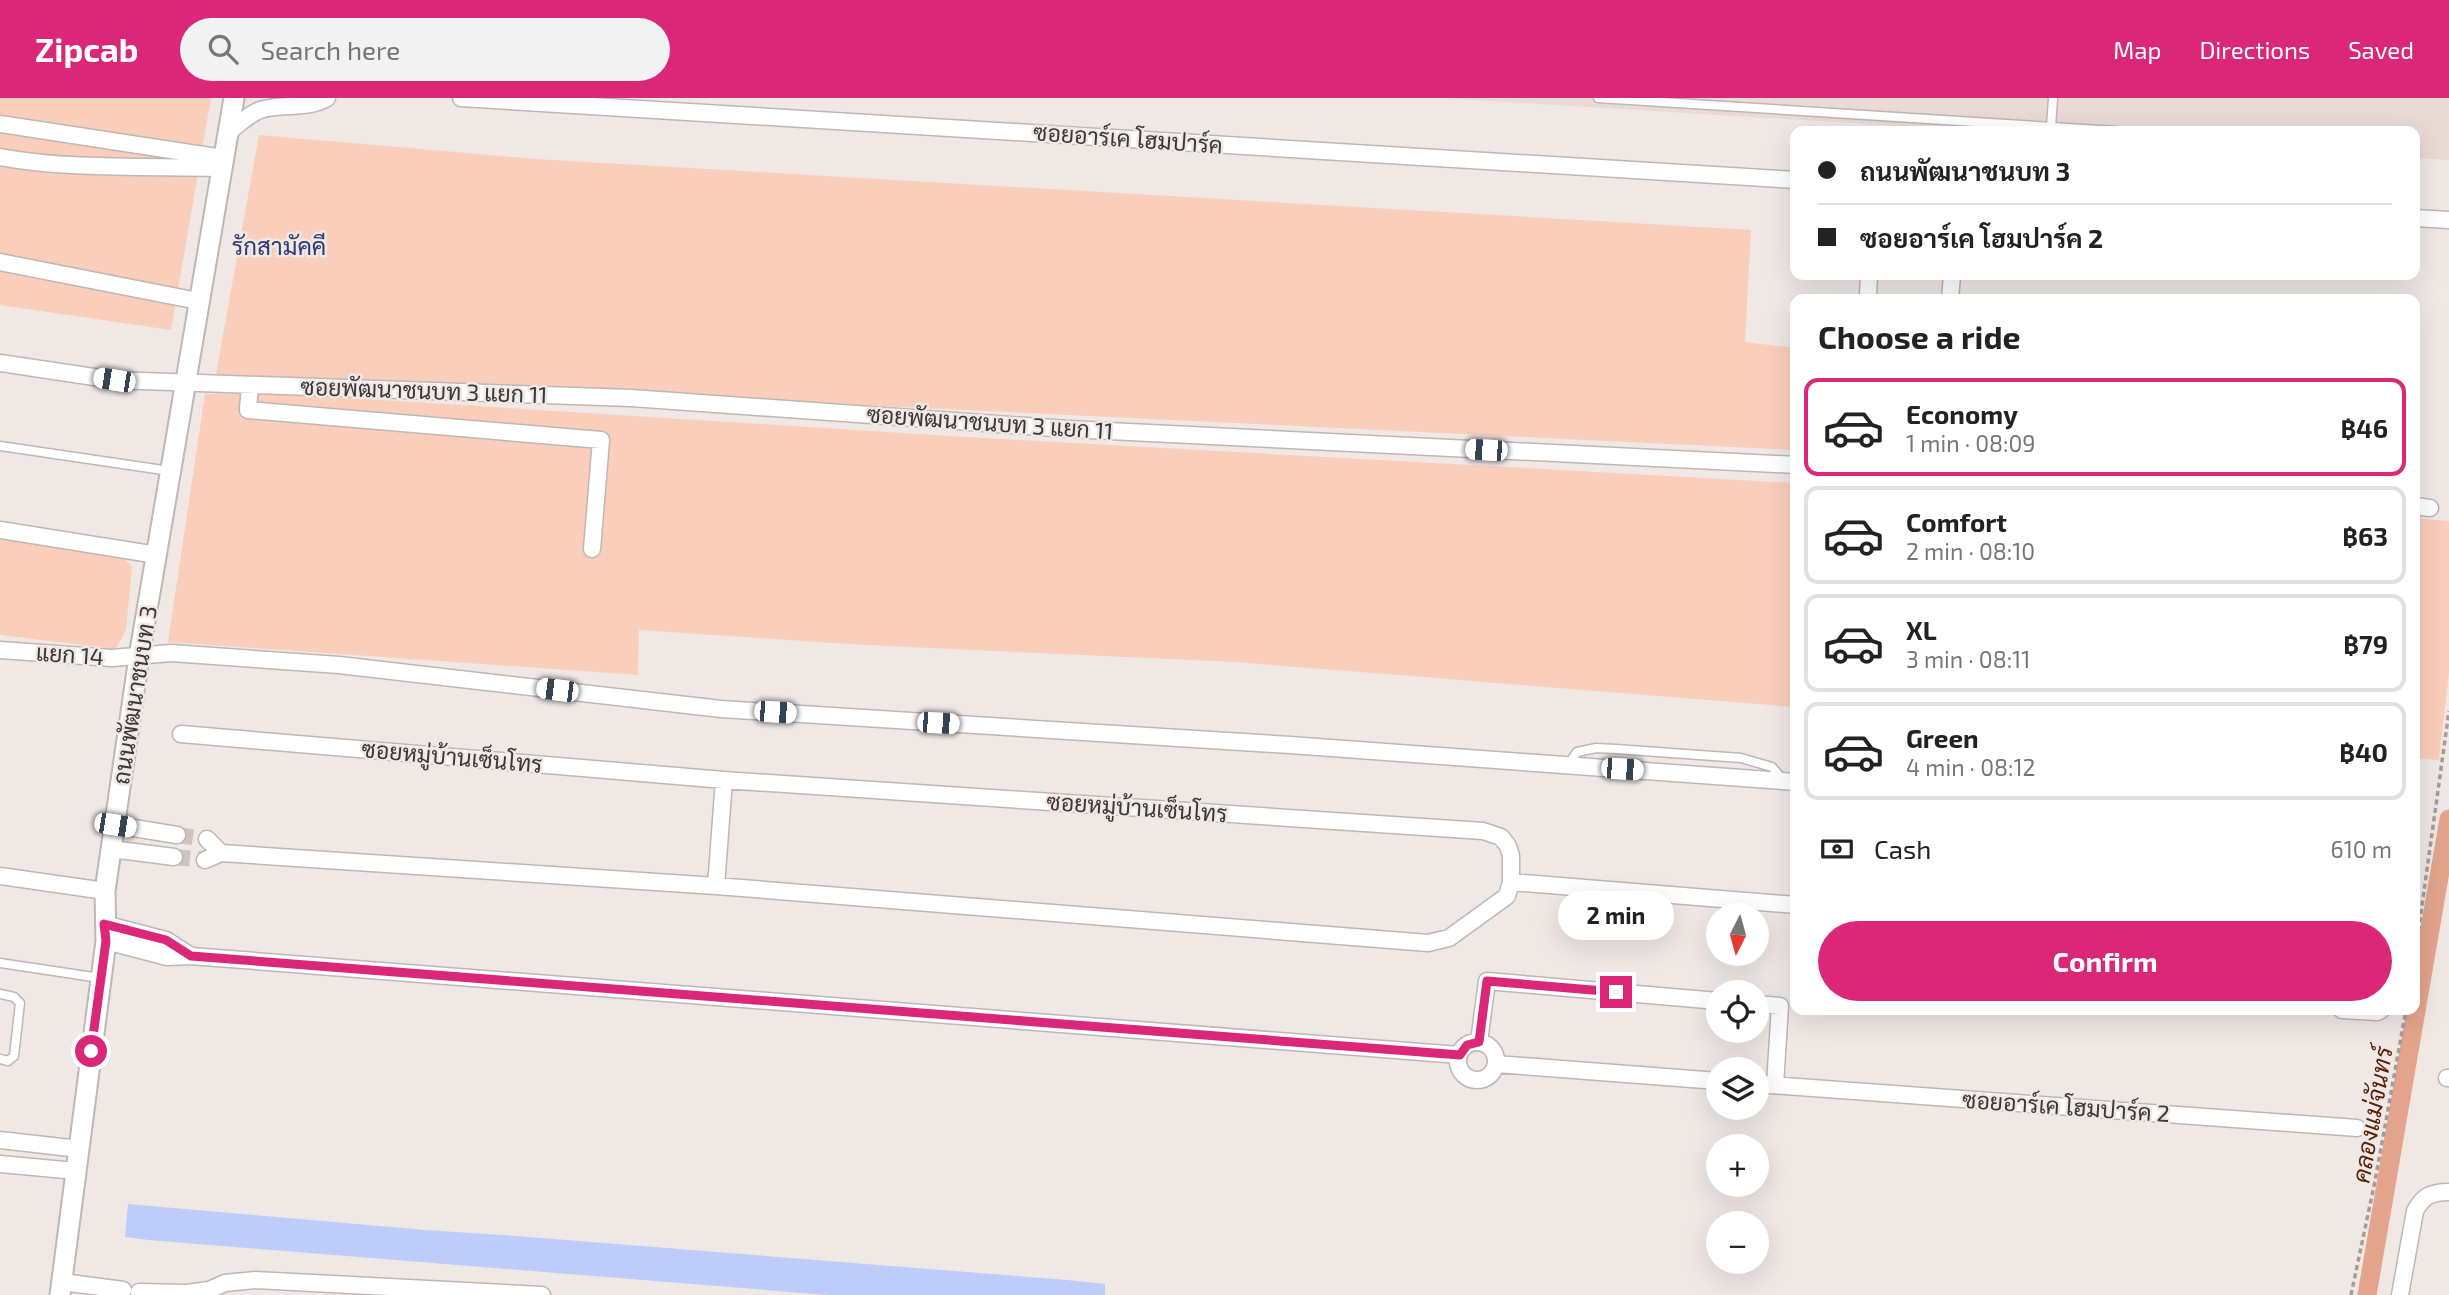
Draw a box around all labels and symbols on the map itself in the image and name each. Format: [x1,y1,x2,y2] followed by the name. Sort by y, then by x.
[1032,116,1224,159] street label: ซอยอาร์เค โฮมปาร์ค
[232,231,326,260] district label: รักสามัคคี
[92,366,137,394] car
[300,372,548,408] street label: ซอยพัฒนาชนบท 3 แยก 11
[866,399,1114,445] street label: ซอยพัฒนาชนบท 3 แยก 11
[1465,438,1508,462] car
[106,603,162,786] street label: ถนนพัฒนาชนบท 3
[35,638,105,670] street label: แยก 14
[535,677,580,703] car
[754,700,797,724] car
[917,711,960,735] car
[360,732,544,782] street label: ซอยหมู่บ้านเซ็นโทร
[1601,757,1644,781] car
[1045,785,1229,831] street label: ซอยหมู่บ้านเซ็นโทร
[93,811,138,839] car
[1558,890,1674,940] callout: 2 min
[1706,903,1769,966] north arrow
[1600,976,1632,1008] route end
[75,1035,107,1067] route start
[2345,1041,2398,1185] water label: คลองแม่จันทร์
[1961,1084,2171,1127] street label: ซอยอาร์เค โฮมปาร์ค 2

